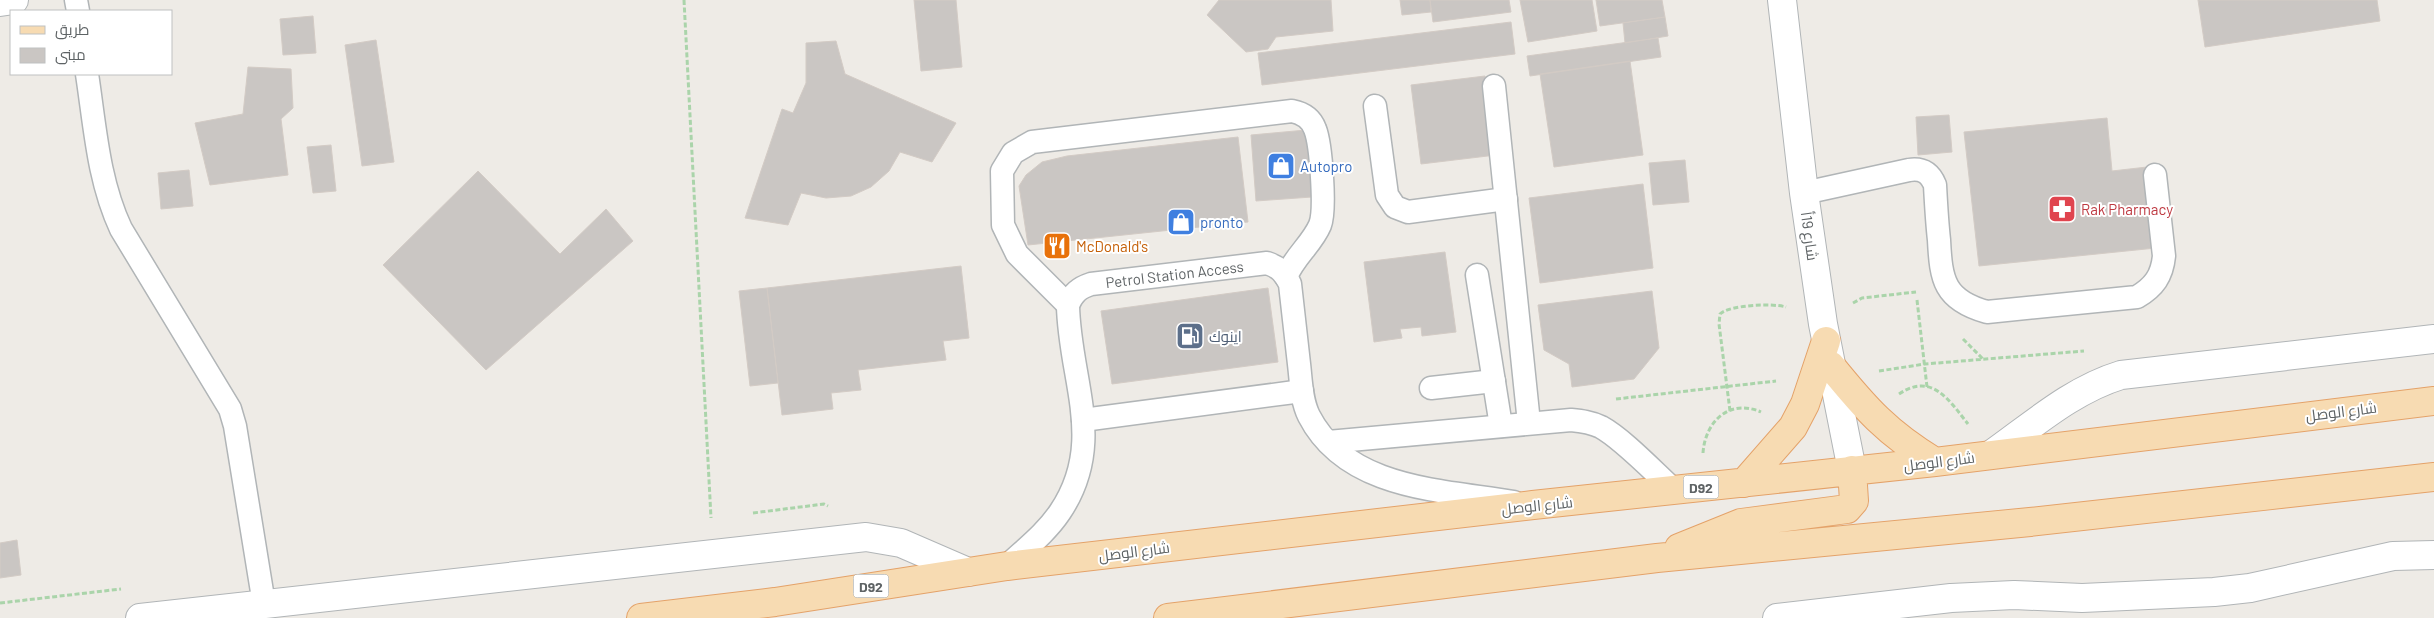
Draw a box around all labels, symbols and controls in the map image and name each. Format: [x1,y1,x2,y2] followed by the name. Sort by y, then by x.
[10,10,172,75] legend
[55,20,89,40] text: طريق
[55,45,86,65] text: مبنى
[1266,151,1296,181] shop icon: Autopro
[1300,157,1352,175] place label: Autopro
[2047,194,2077,224] pharmacy icon: Rak Pharmacy
[2081,200,2173,218] place label: Rak Pharmacy
[1166,207,1196,237] shop icon: pronto
[1795,210,1822,262] street label: شارع 19أ
[1200,213,1243,231] place label: pronto
[1042,231,1072,261] restaurant icon: McDonald's
[1076,237,1148,255] place label: McDonald's
[1104,257,1245,291] street label: Petrol Station Access
[1175,321,1205,351] fuel station icon: اينوك
[1209,327,1242,346] place label: اينوك
[2304,398,2378,427] street label: شارع الوصل
[1902,448,1976,477] street label: شارع الوصل
[1684,476,1718,498] road number: D92
[1500,492,1574,521] street label: شارع الوصل
[1097,538,1171,567] street label: شارع الوصل
[854,574,888,598] road number: D92

